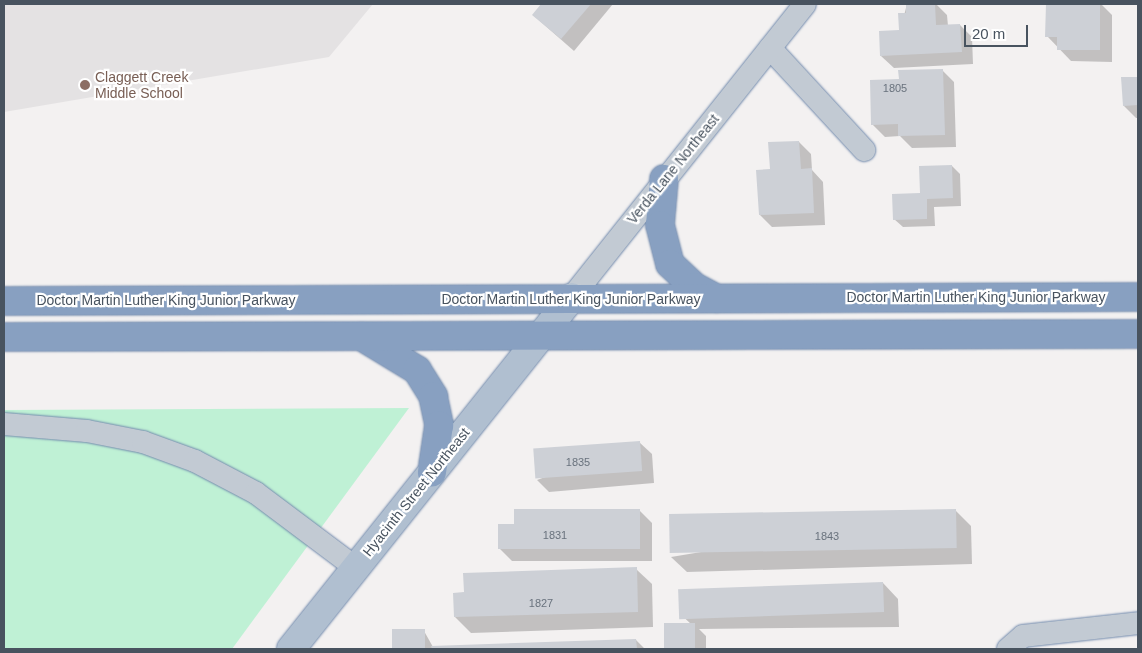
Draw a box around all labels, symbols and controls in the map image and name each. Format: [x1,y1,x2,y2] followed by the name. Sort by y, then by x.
[967,15,1031,47] scale bar
[972,25,1005,42] text: 20 m
[95,69,188,102] place label: Claggett Creek Middle School
[79,79,91,91] marker: Claggett Creek Middle School
[883,81,907,95] house number: 1805
[624,111,722,227] street label: Verda Lane Northeast
[846,289,1106,305] street label: Doctor Martin Luther King Junior Parkway
[441,291,701,307] street label: Doctor Martin Luther King Junior Parkway
[36,292,296,308] street label: Doctor Martin Luther King Junior Parkway
[359,424,473,560] street label: Hyacinth Street Northeast
[566,455,590,469] house number: 1835
[543,528,567,542] house number: 1831
[815,529,839,543] house number: 1843
[529,596,553,610] house number: 1827

